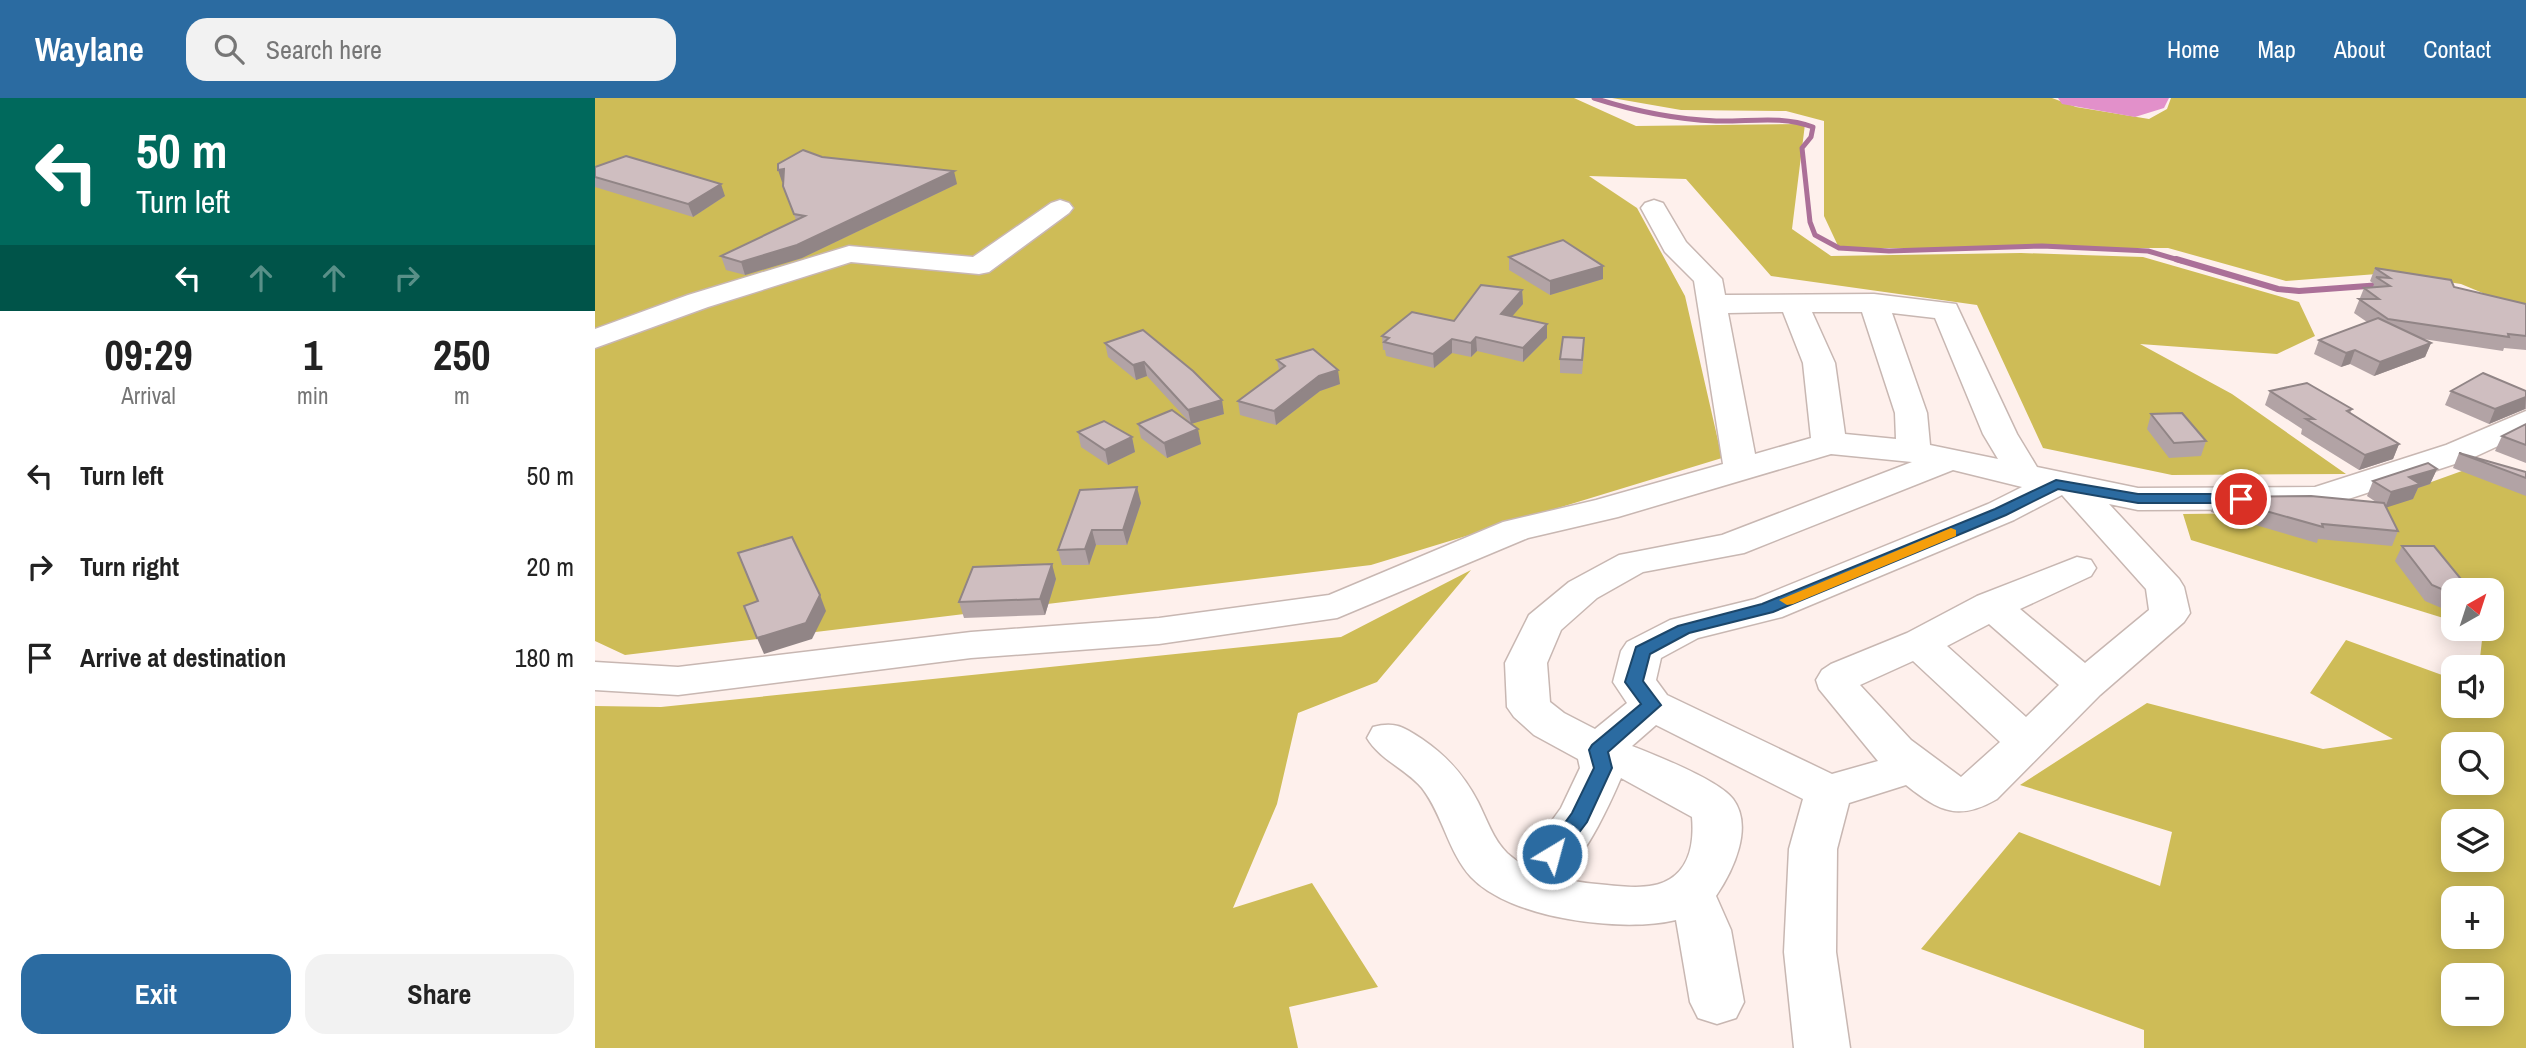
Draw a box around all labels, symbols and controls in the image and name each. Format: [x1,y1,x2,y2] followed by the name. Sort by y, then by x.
[186,18,676,81] search box
[35,27,144,71] text: Waylane
[210,30,248,68] icon: search
[266,32,382,67] text: Search here
[2167,33,2219,65] text: Home
[2257,33,2296,65] text: Map
[2334,33,2385,65] text: About
[2423,33,2491,65] text: Contact
[136,117,228,183] text: 50 m
[21,126,112,217] icon: left
[136,180,230,223] text: Turn left
[169,259,207,297] icon: left
[242,259,280,297] icon: ahead
[315,259,353,297] icon: ahead
[388,259,426,297] icon: right
[105,327,193,383] text: 09:29
[303,327,322,383] text: 1
[433,327,491,383] text: 250
[121,380,176,411] text: Arrival
[297,380,329,411] text: min
[454,380,470,411] text: m
[21,457,59,495] icon: left
[80,458,164,493] text: Turn left
[527,458,574,493] text: 50 m
[2211,469,2271,529] pin
[2222,480,2260,518] icon: arrive
[21,548,59,586] icon: right
[80,549,179,584] text: Turn right
[527,549,574,584] text: 20 m
[2441,578,2504,640] north arrow
[2441,578,2504,1026] map controls
[21,639,59,677] icon: arrive
[80,640,286,675] text: Arrive at destination
[515,640,574,675] text: 180 m
[2441,655,2504,718] button: sound
[2441,732,2504,795] button: search
[2441,809,2504,872] button: layers
[1515,817,1589,891] position arrow
[2441,886,2504,949] button: +
[21,954,291,1034] button: Exit
[305,954,574,1034] button: Share
[2441,963,2504,1026] button: −

